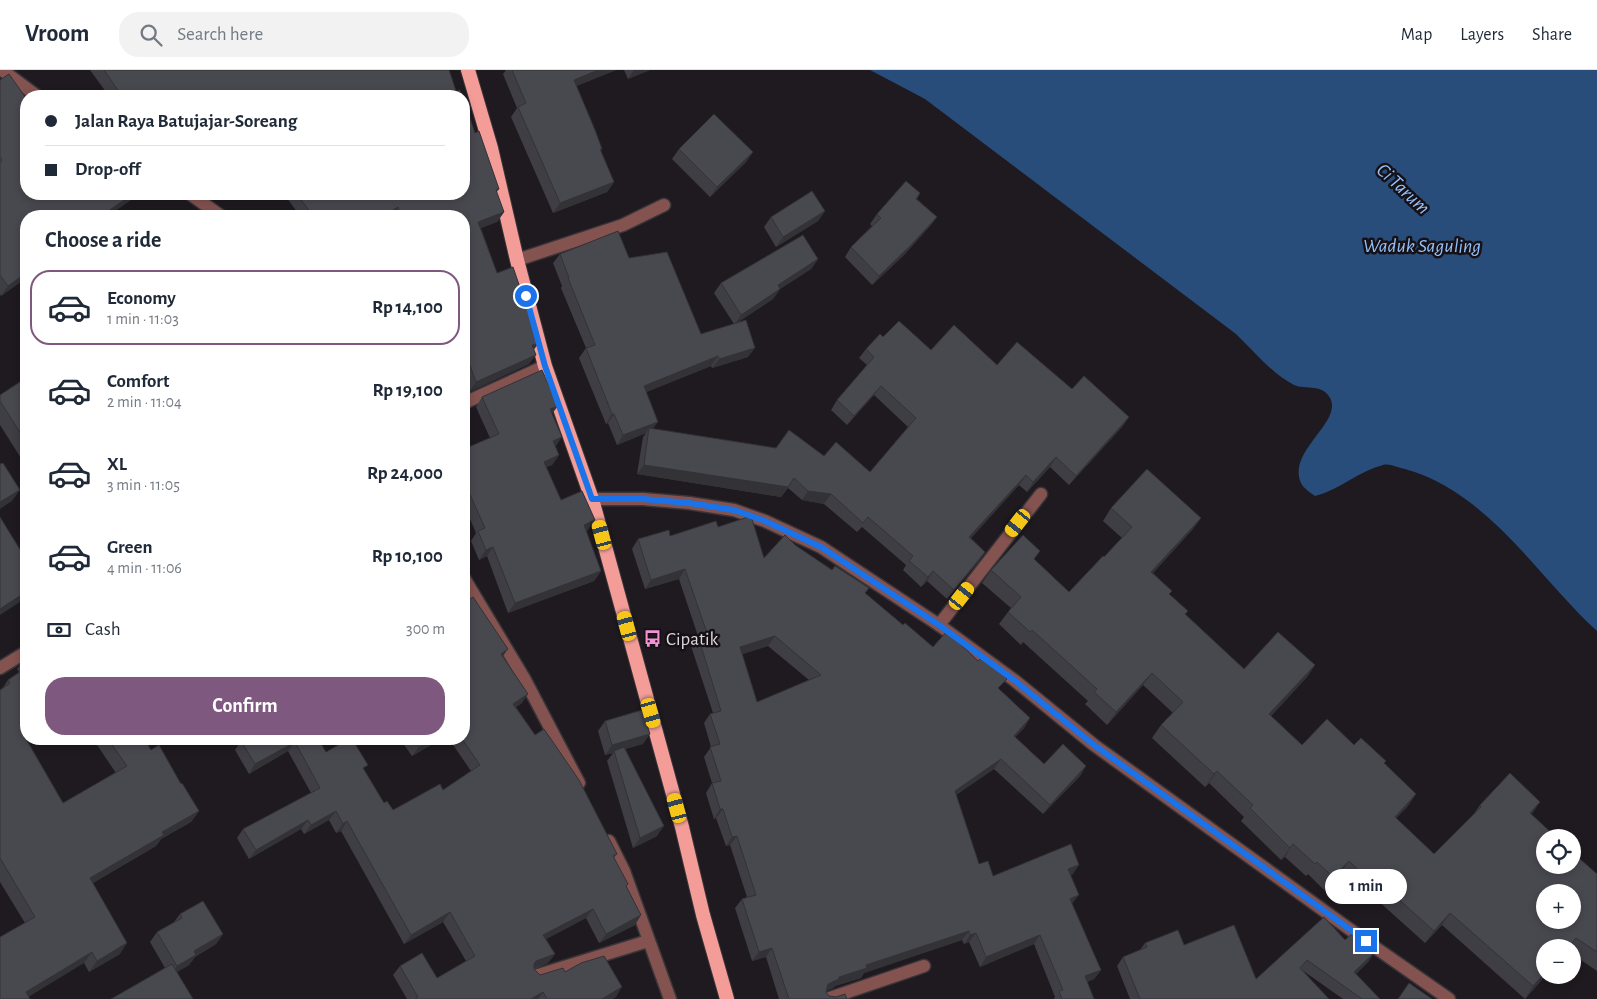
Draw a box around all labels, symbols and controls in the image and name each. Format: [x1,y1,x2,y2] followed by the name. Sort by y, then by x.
[119,12,469,57] search box
[137,21,165,49] icon: search
[25,22,89,46] text: Vroom
[177,25,263,44] text: Search here
[1401,26,1432,44] text: Map
[1460,26,1504,44] text: Layers
[1532,26,1572,44] text: Share
[75,112,297,131] text: Jalan Raya Batujajar-Soreang
[75,160,140,179] text: Drop-off
[1373,160,1433,218] water label: Ci Tarum
[45,229,161,251] text: Choose a ride
[1363,236,1481,256] water label: Waduk Saguling
[47,285,92,330] icon: car
[515,285,537,307] route start
[107,289,176,308] text: Economy
[372,298,443,317] text: Rp 14,100
[107,311,179,327] text: 1 min · 11:03
[47,368,92,413] icon: car
[107,372,169,391] text: Comfort
[372,381,443,400] text: Rp 19,100
[107,394,182,410] text: 2 min · 11:04
[47,451,92,496] icon: car
[107,455,127,474] text: XL
[367,464,443,483] text: Rp 24,000
[107,477,180,493] text: 3 min · 11:05
[1002,507,1033,539] car
[590,519,613,551] car
[47,534,92,579] icon: car
[107,538,153,557] text: Green
[372,547,443,566] text: Rp 10,100
[107,560,182,576] text: 4 min · 11:06
[946,580,977,612] car
[615,610,638,642] car
[45,616,73,644] icon: cash
[85,620,121,639] text: Cash
[406,621,445,637] text: 300 m
[642,629,662,649] bus stop icon: Cipatik
[666,630,719,649] place label: Cipatik
[45,677,445,735] button: Confirm
[639,697,662,729] car
[665,792,688,824] car
[1536,829,1581,984] map controls
[1536,829,1581,874] button: locate
[1325,868,1407,904] callout: 1 min
[1349,878,1383,894] text: 1 min
[1536,884,1581,929] button: +
[1355,930,1377,952] route end
[1536,939,1581,984] button: −

